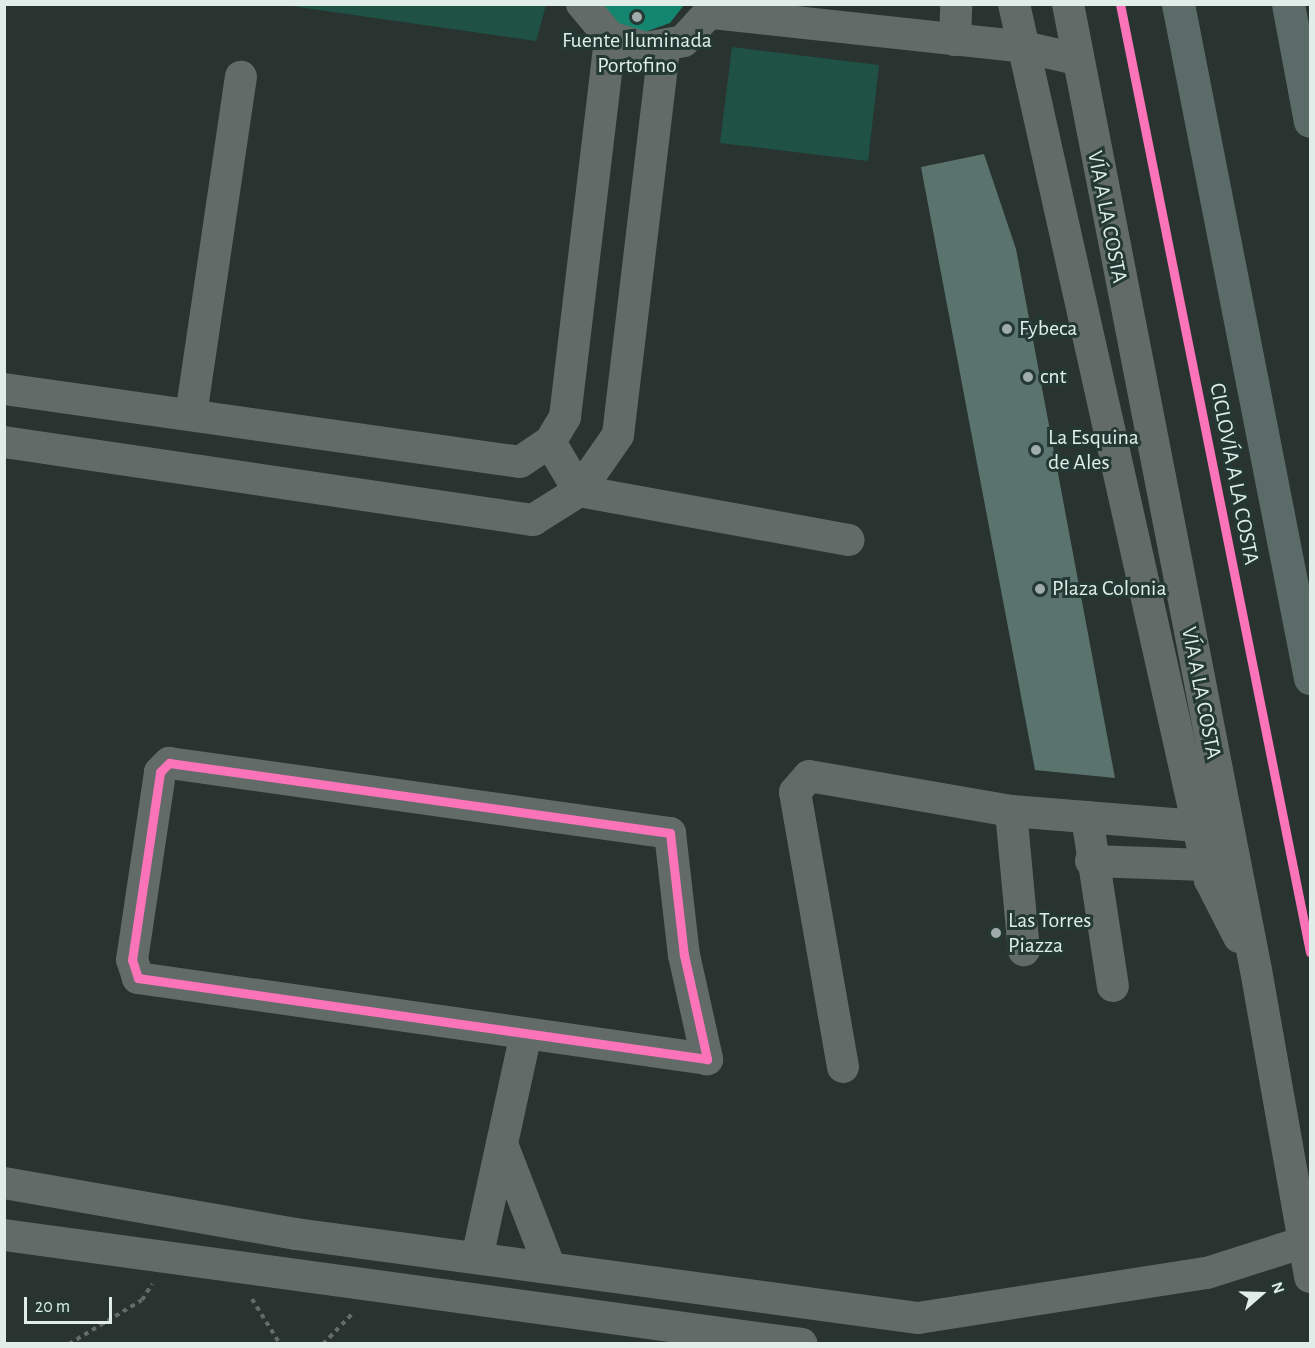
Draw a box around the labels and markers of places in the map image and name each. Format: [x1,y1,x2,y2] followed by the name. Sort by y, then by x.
[630,10,644,24] marker: Fuente Iluminada Portofino
[562,27,712,78] place label: Fuente Iluminada Portofino
[1019,316,1077,342] place label: Fybeca
[1000,322,1014,336] marker: Fybeca
[1040,364,1067,390] place label: cnt
[1021,370,1035,384] marker: cnt
[1048,424,1139,476] place label: La Esquina de Ales
[1029,443,1043,457] marker: La Esquina de Ales
[1052,576,1167,602] place label: Plaza Colonia
[1033,582,1047,596] marker: Plaza Colonia
[1008,907,1091,958] place label: Las Torres Piazza
[989,926,1003,940] marker: Las Torres Piazza

